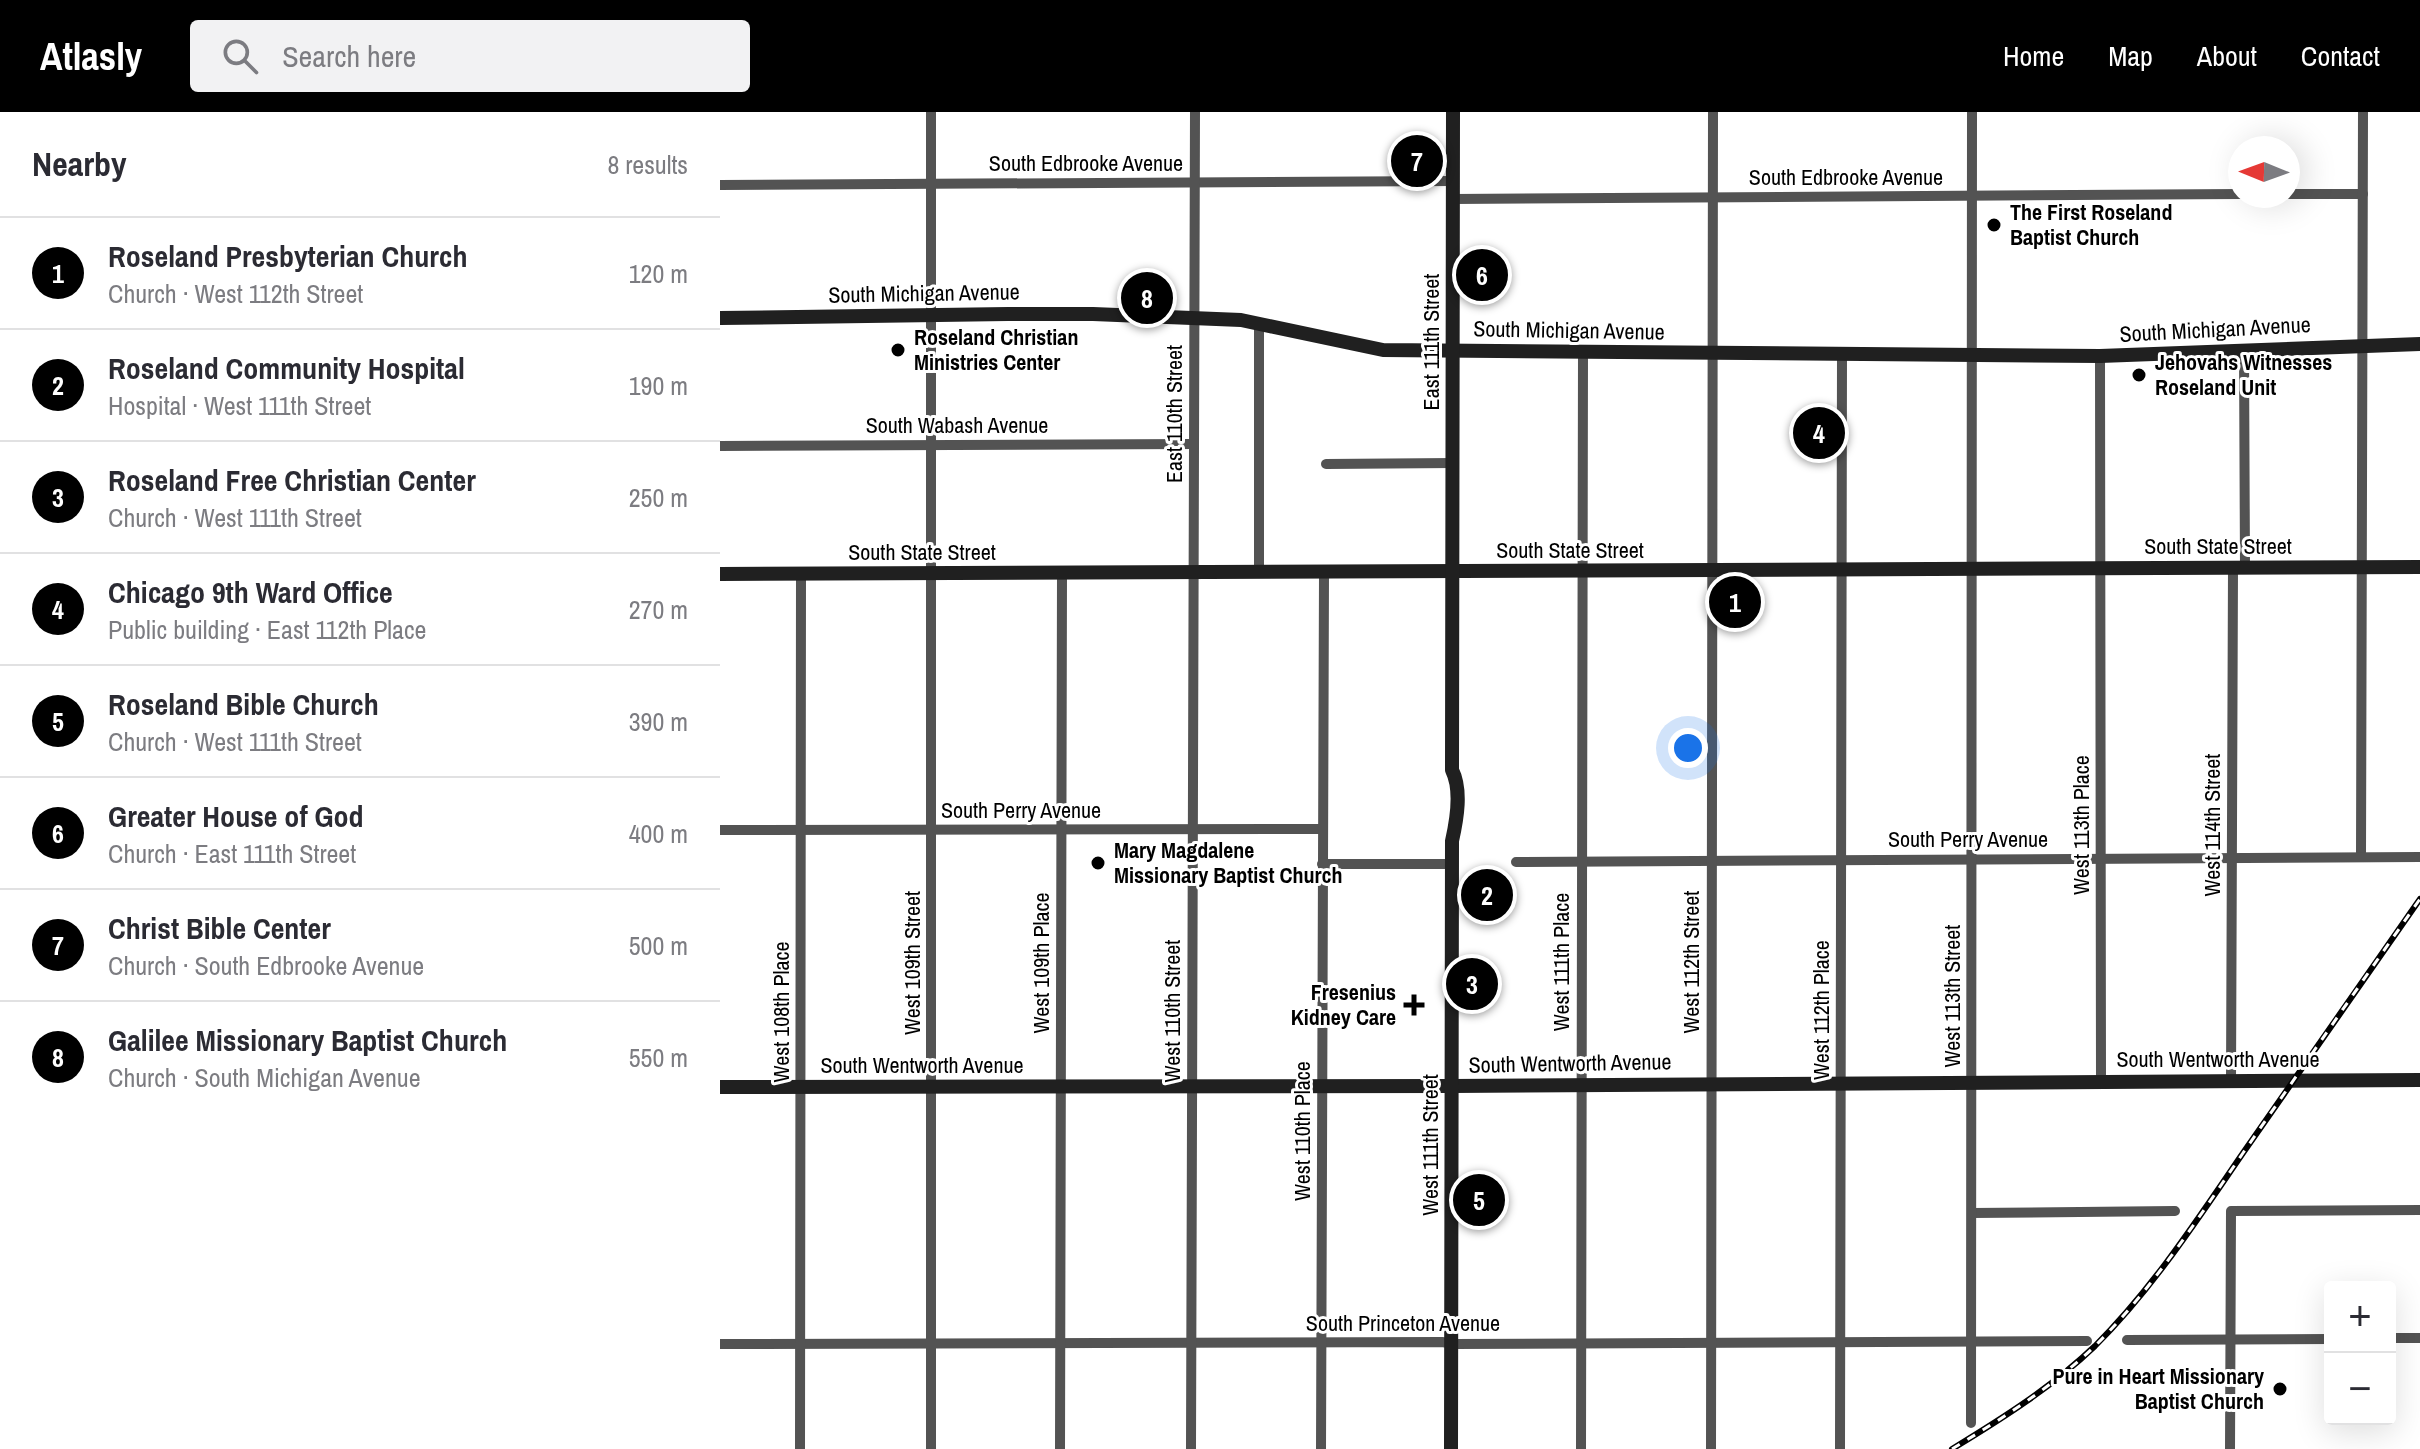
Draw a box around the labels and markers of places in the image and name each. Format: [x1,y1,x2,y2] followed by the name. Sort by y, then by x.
[1391,131,1443,191] pin: 7
[2010,197,2172,252] place label: The First Roseland Baptist Church
[1985,216,2003,234] marker: The First Roseland Baptist Church
[1456,245,1508,305] pin: 6
[1121,268,1173,328] pin: 8
[914,322,1078,377] place label: Roseland Christian Ministries Center
[889,341,907,359] marker: Roseland Christian Ministries Center
[2155,347,2332,402] place label: Jehovahs Witnesses Roseland Unit
[2130,366,2148,384] marker: Jehovahs Witnesses Roseland Unit
[1793,403,1845,463] pin: 4
[1709,572,1761,632] pin: 1
[1114,835,1343,890] place label: Mary Magdalene Missionary Baptist Church
[1089,854,1107,872] marker: Mary Magdalene Missionary Baptist Church
[1461,865,1513,925] pin: 2
[1446,954,1498,1014] pin: 3
[1291,977,1396,1032] place label: Fresenius Kidney Care
[1403,994,1425,1016] marker: Fresenius Kidney Care
[1453,1170,1505,1230] pin: 5
[2052,1361,2264,1416] place label: Pure in Heart Missionary Baptist Church
[2271,1380,2289,1398] marker: Pure in Heart Missionary Baptist Church

